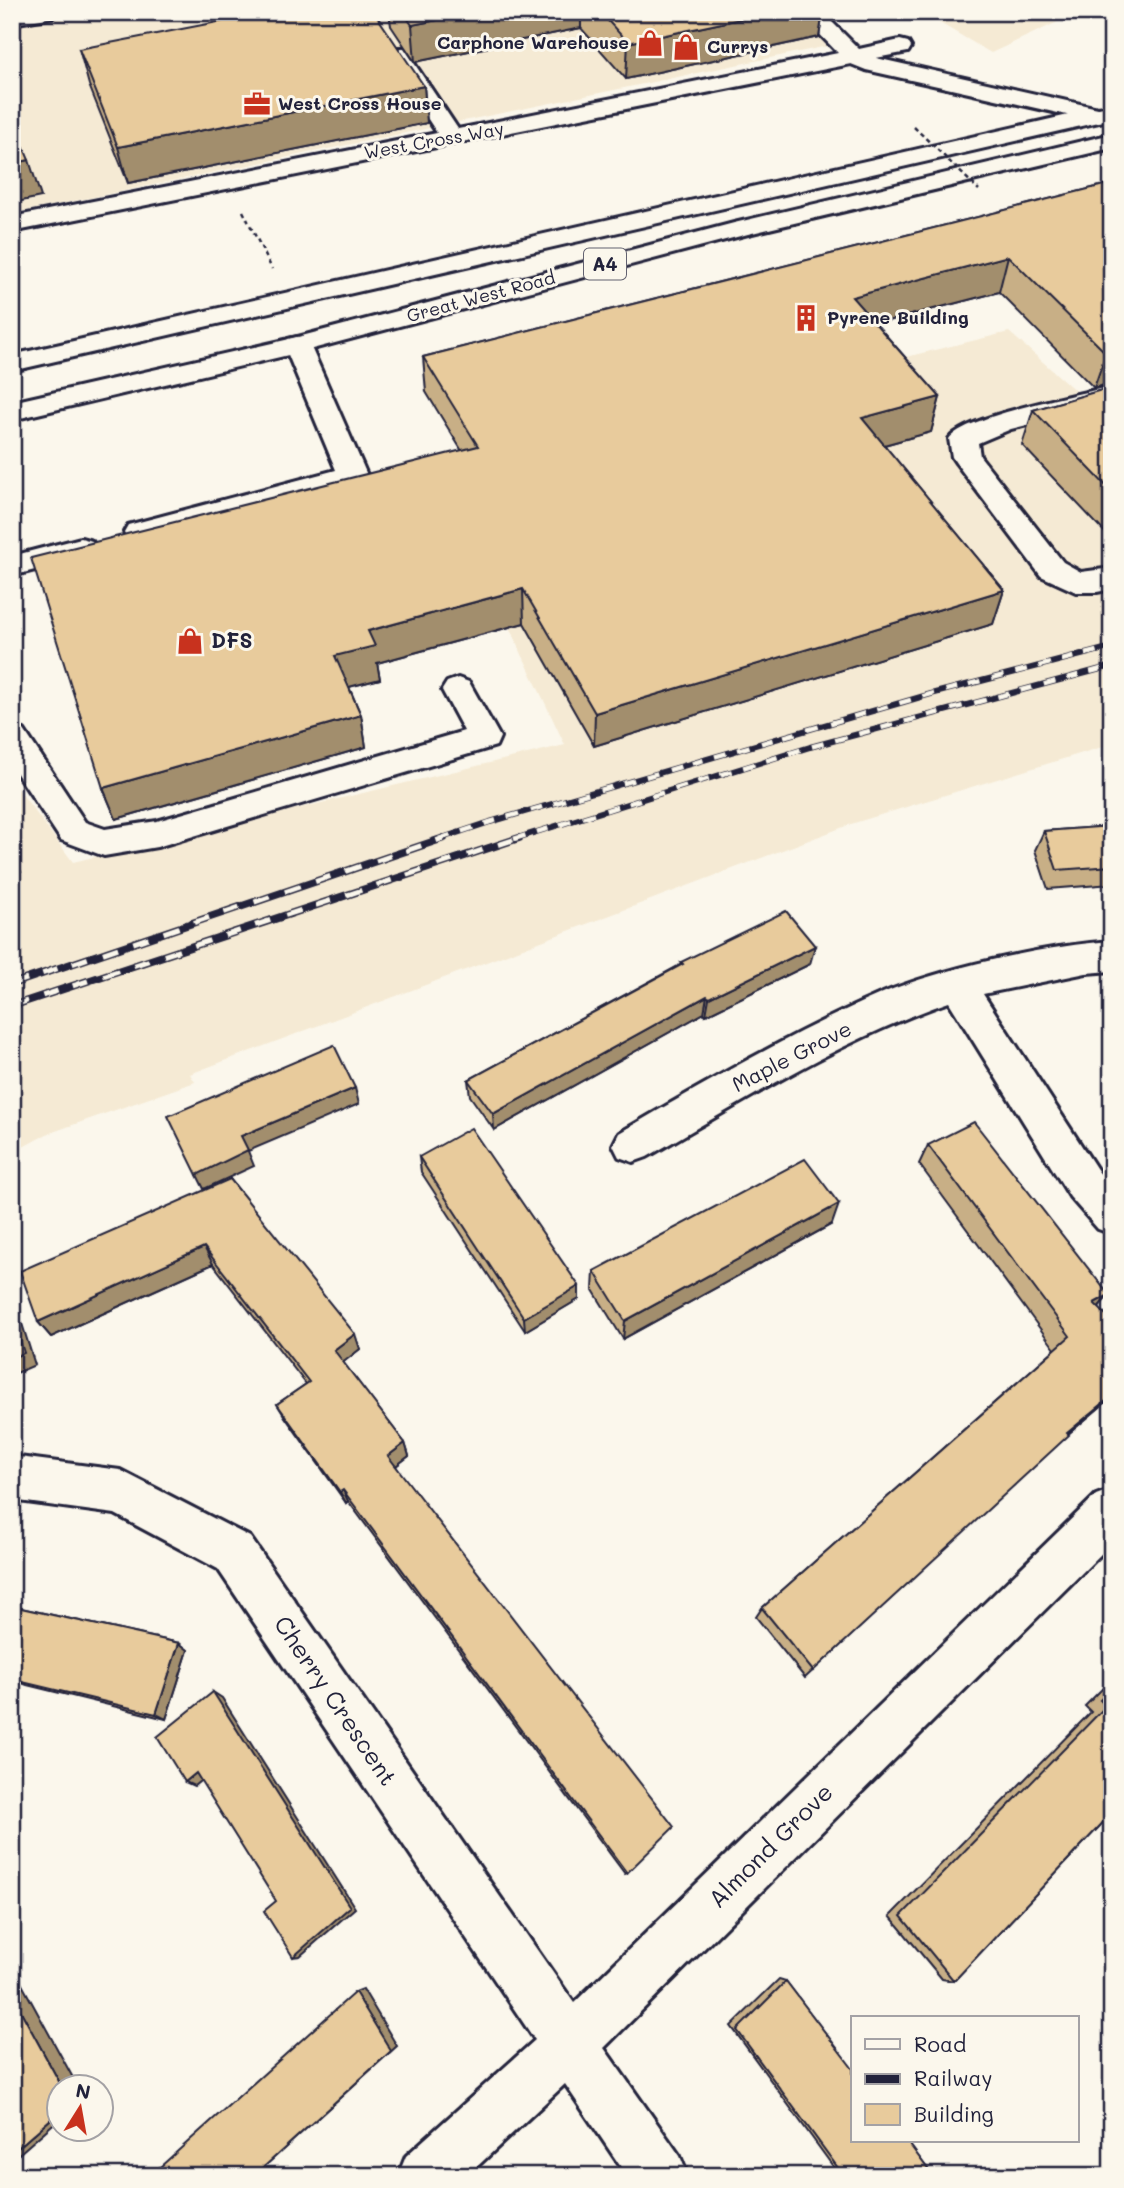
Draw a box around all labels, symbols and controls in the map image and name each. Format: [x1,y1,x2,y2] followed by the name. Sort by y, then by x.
[635,28,665,58] shop icon: Carphone Warehouse
[437,30,629,54] place label: Carphone Warehouse
[671,32,701,62] shop icon: Currys
[707,34,768,58] place label: Currys
[242,89,272,119] office icon: West Cross House
[278,91,442,115] place label: West Cross House
[362,116,506,164] street label: West Cross Way
[584,248,626,280] road number: A4
[404,265,558,327] street label: Great West Road
[791,303,821,333] building icon: Pyrene Building
[827,305,969,329] place label: Pyrene Building
[175,626,205,656] shop icon: DFS
[211,626,253,653] place label: DFS
[727,1014,856,1097] street label: Maple Grove
[268,1609,405,1791] street label: Cherry Crescent
[701,1776,839,1914] street label: Almond Grove
[851,2016,1078,2142] legend
[914,2030,966,2057] text: Road
[914,2064,993,2091] text: Railway
[46,2072,116,2142] north arrow
[74,2077,93,2104] text: N
[914,2100,994,2127] text: Building

